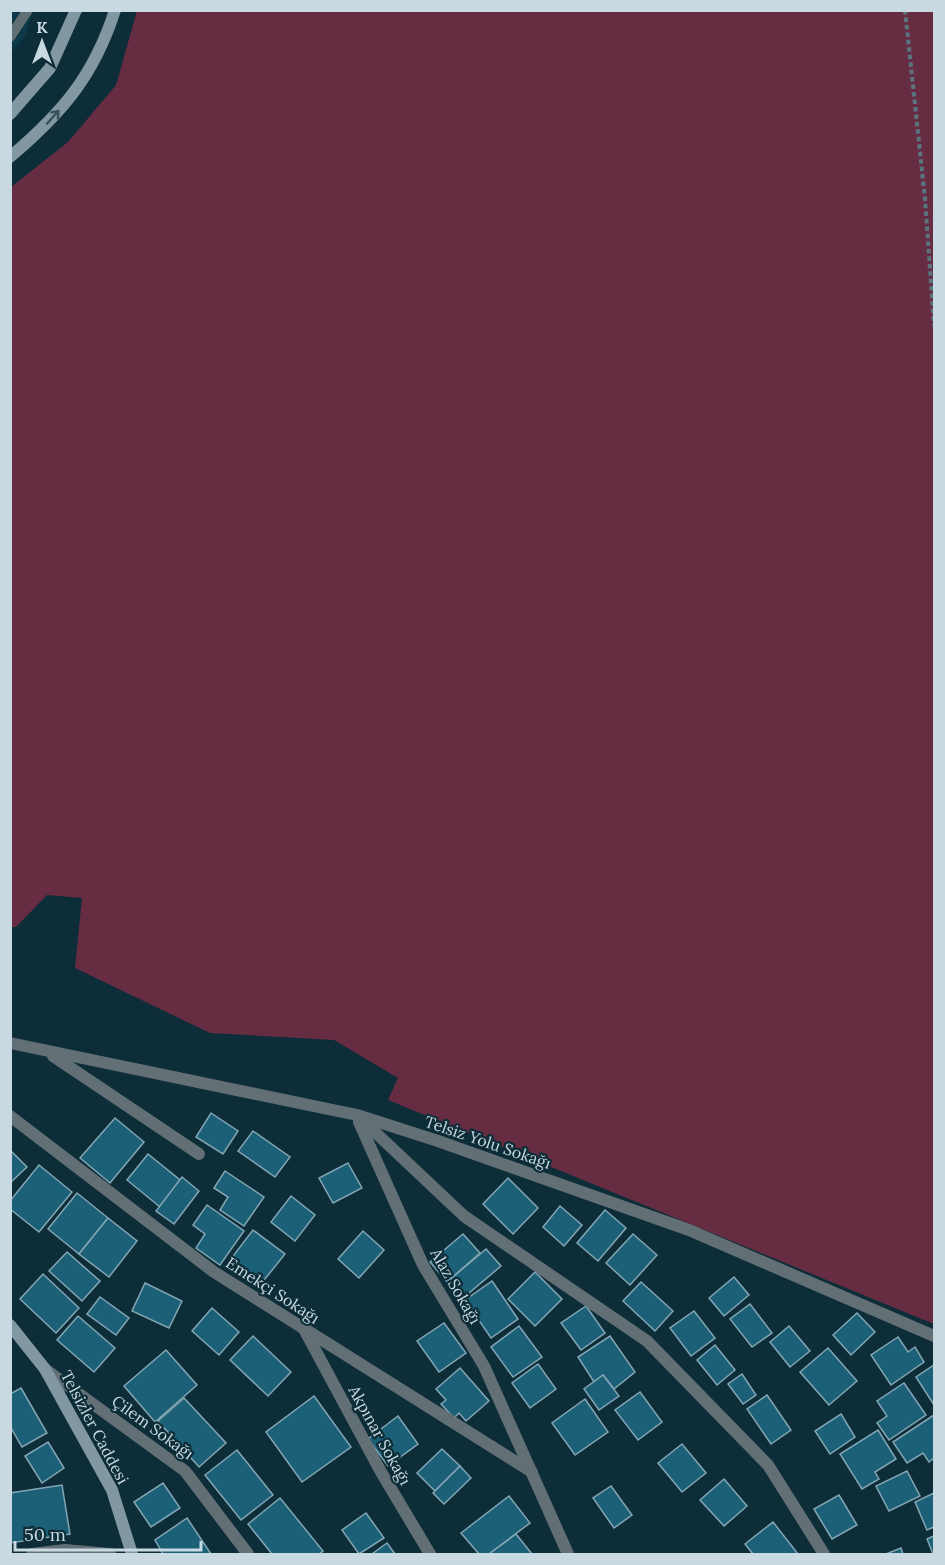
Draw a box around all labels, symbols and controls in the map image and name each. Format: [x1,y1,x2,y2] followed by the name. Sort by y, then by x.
[12,12,72,72] north arrow
[36,17,48,37] text: K
[46,110,60,125] one-way arrow
[422,1111,554,1173] street label: Telsiz Yolu Sokağı
[426,1244,486,1327] street label: Alaz Sokağı
[222,1252,324,1328] street label: Emekçi Sokağı
[57,1367,133,1487] street label: Telsizler Caddesi
[344,1381,416,1488] street label: Akpınar Sokağı
[108,1391,198,1463] street label: Çilem Sokağı
[15,1514,201,1552] scale bar
[24,1523,66,1546] text: 50 m

